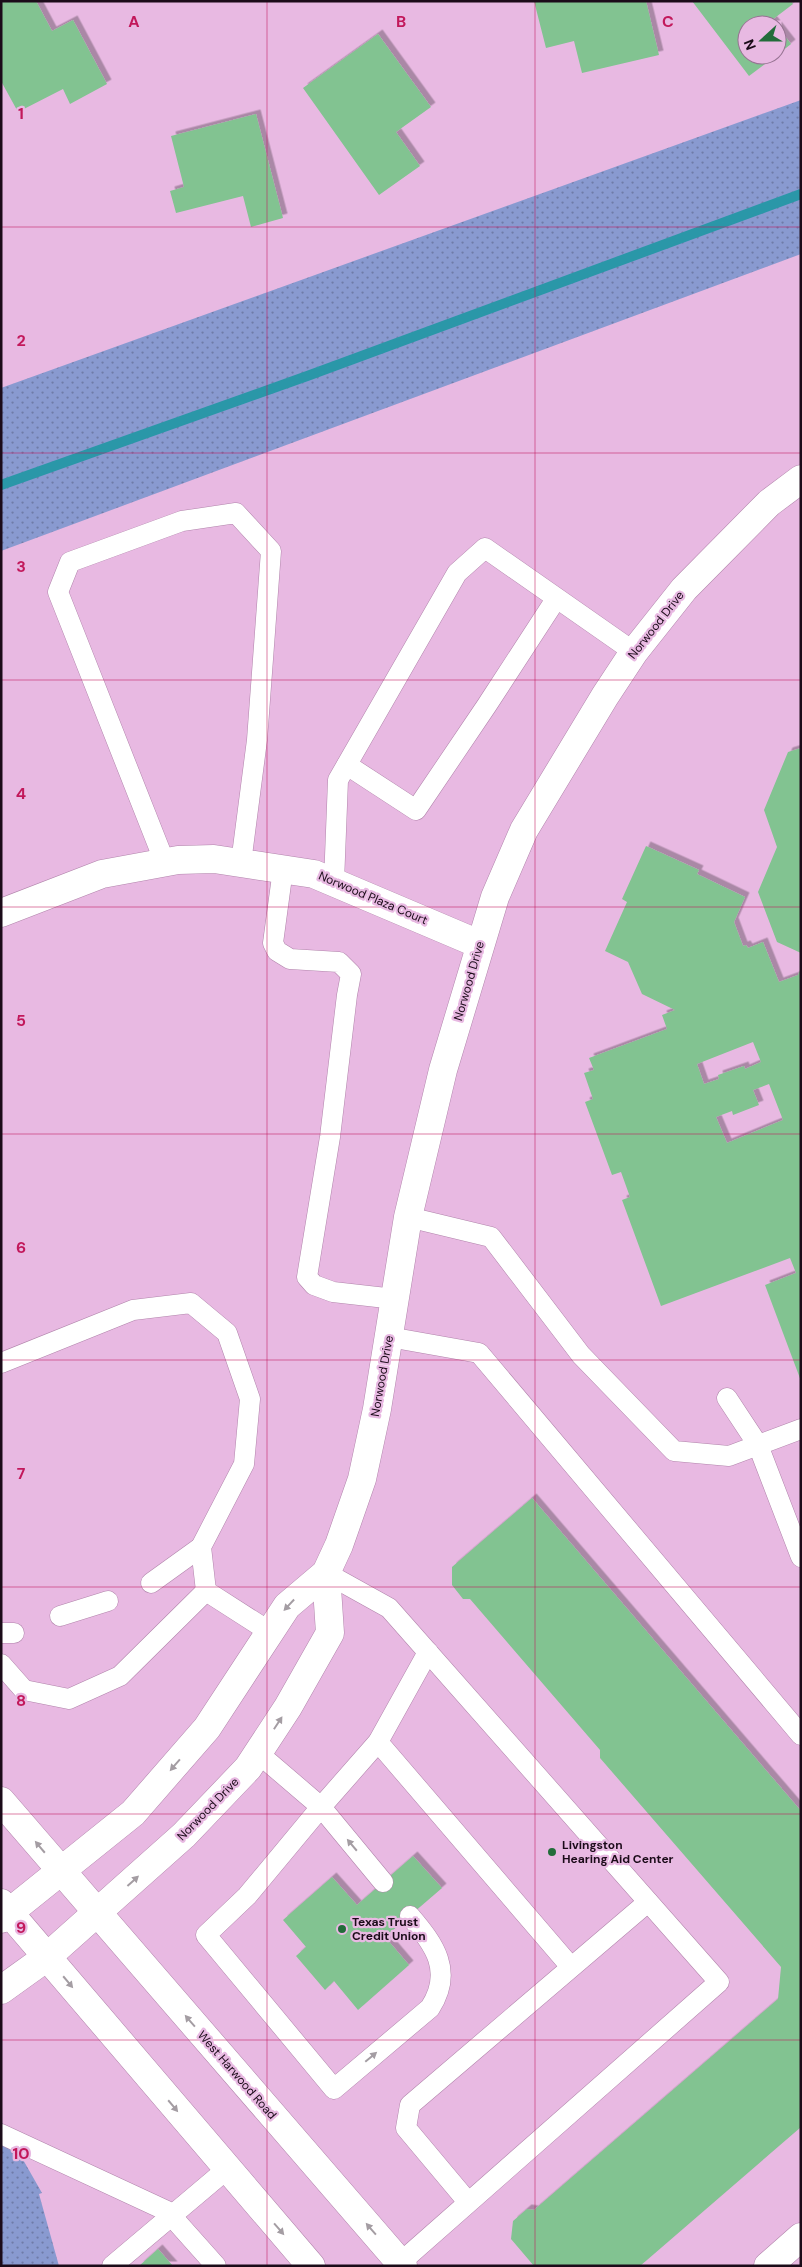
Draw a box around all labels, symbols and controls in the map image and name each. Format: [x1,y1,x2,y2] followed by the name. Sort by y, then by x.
[128,11,140,32] text: A
[396,11,406,32] text: B
[662,11,674,32] text: C
[737,15,787,65] north arrow
[740,37,760,53] text: N
[18,103,24,124] text: 1
[16,330,26,351] text: 2
[16,556,26,577] text: 3
[624,588,688,662] street label: Norwood Drive
[16,783,26,804] text: 4
[316,868,430,928] street label: Norwood Plaza Court
[450,939,488,1023] street label: Norwood Drive
[16,1010,26,1031] text: 5
[16,1237,26,1258] text: 6
[367,1334,397,1418] street label: Norwood Drive
[17,1463,26,1484] text: 7
[284,1599,295,1612] one-way arrow
[16,1690,26,1711] text: 8
[273,1716,283,1730] one-way arrow
[169,1758,181,1770] one-way arrow
[174,1774,242,1844] street label: Norwood Drive
[562,1837,674,1867] place label: Livingston Hearing Aid Center
[346,1839,357,1852] one-way arrow
[35,1841,46,1854] one-way arrow
[546,1846,558,1858] marker: Livingston Hearing Aid Center
[127,1875,139,1887] one-way arrow
[352,1914,426,1944] place label: Texas Trust Credit Union
[16,1917,26,1938] text: 9
[336,1923,348,1935] marker: Texas Trust Credit Union
[62,1976,73,1988] one-way arrow
[184,2015,196,2027] one-way arrow
[194,2027,280,2123] street label: West Harwood Road
[365,2052,378,2063] one-way arrow
[168,2099,179,2112] one-way arrow
[12,2143,30,2164] text: 10
[273,2223,285,2235] one-way arrow
[366,2223,377,2235] one-way arrow

